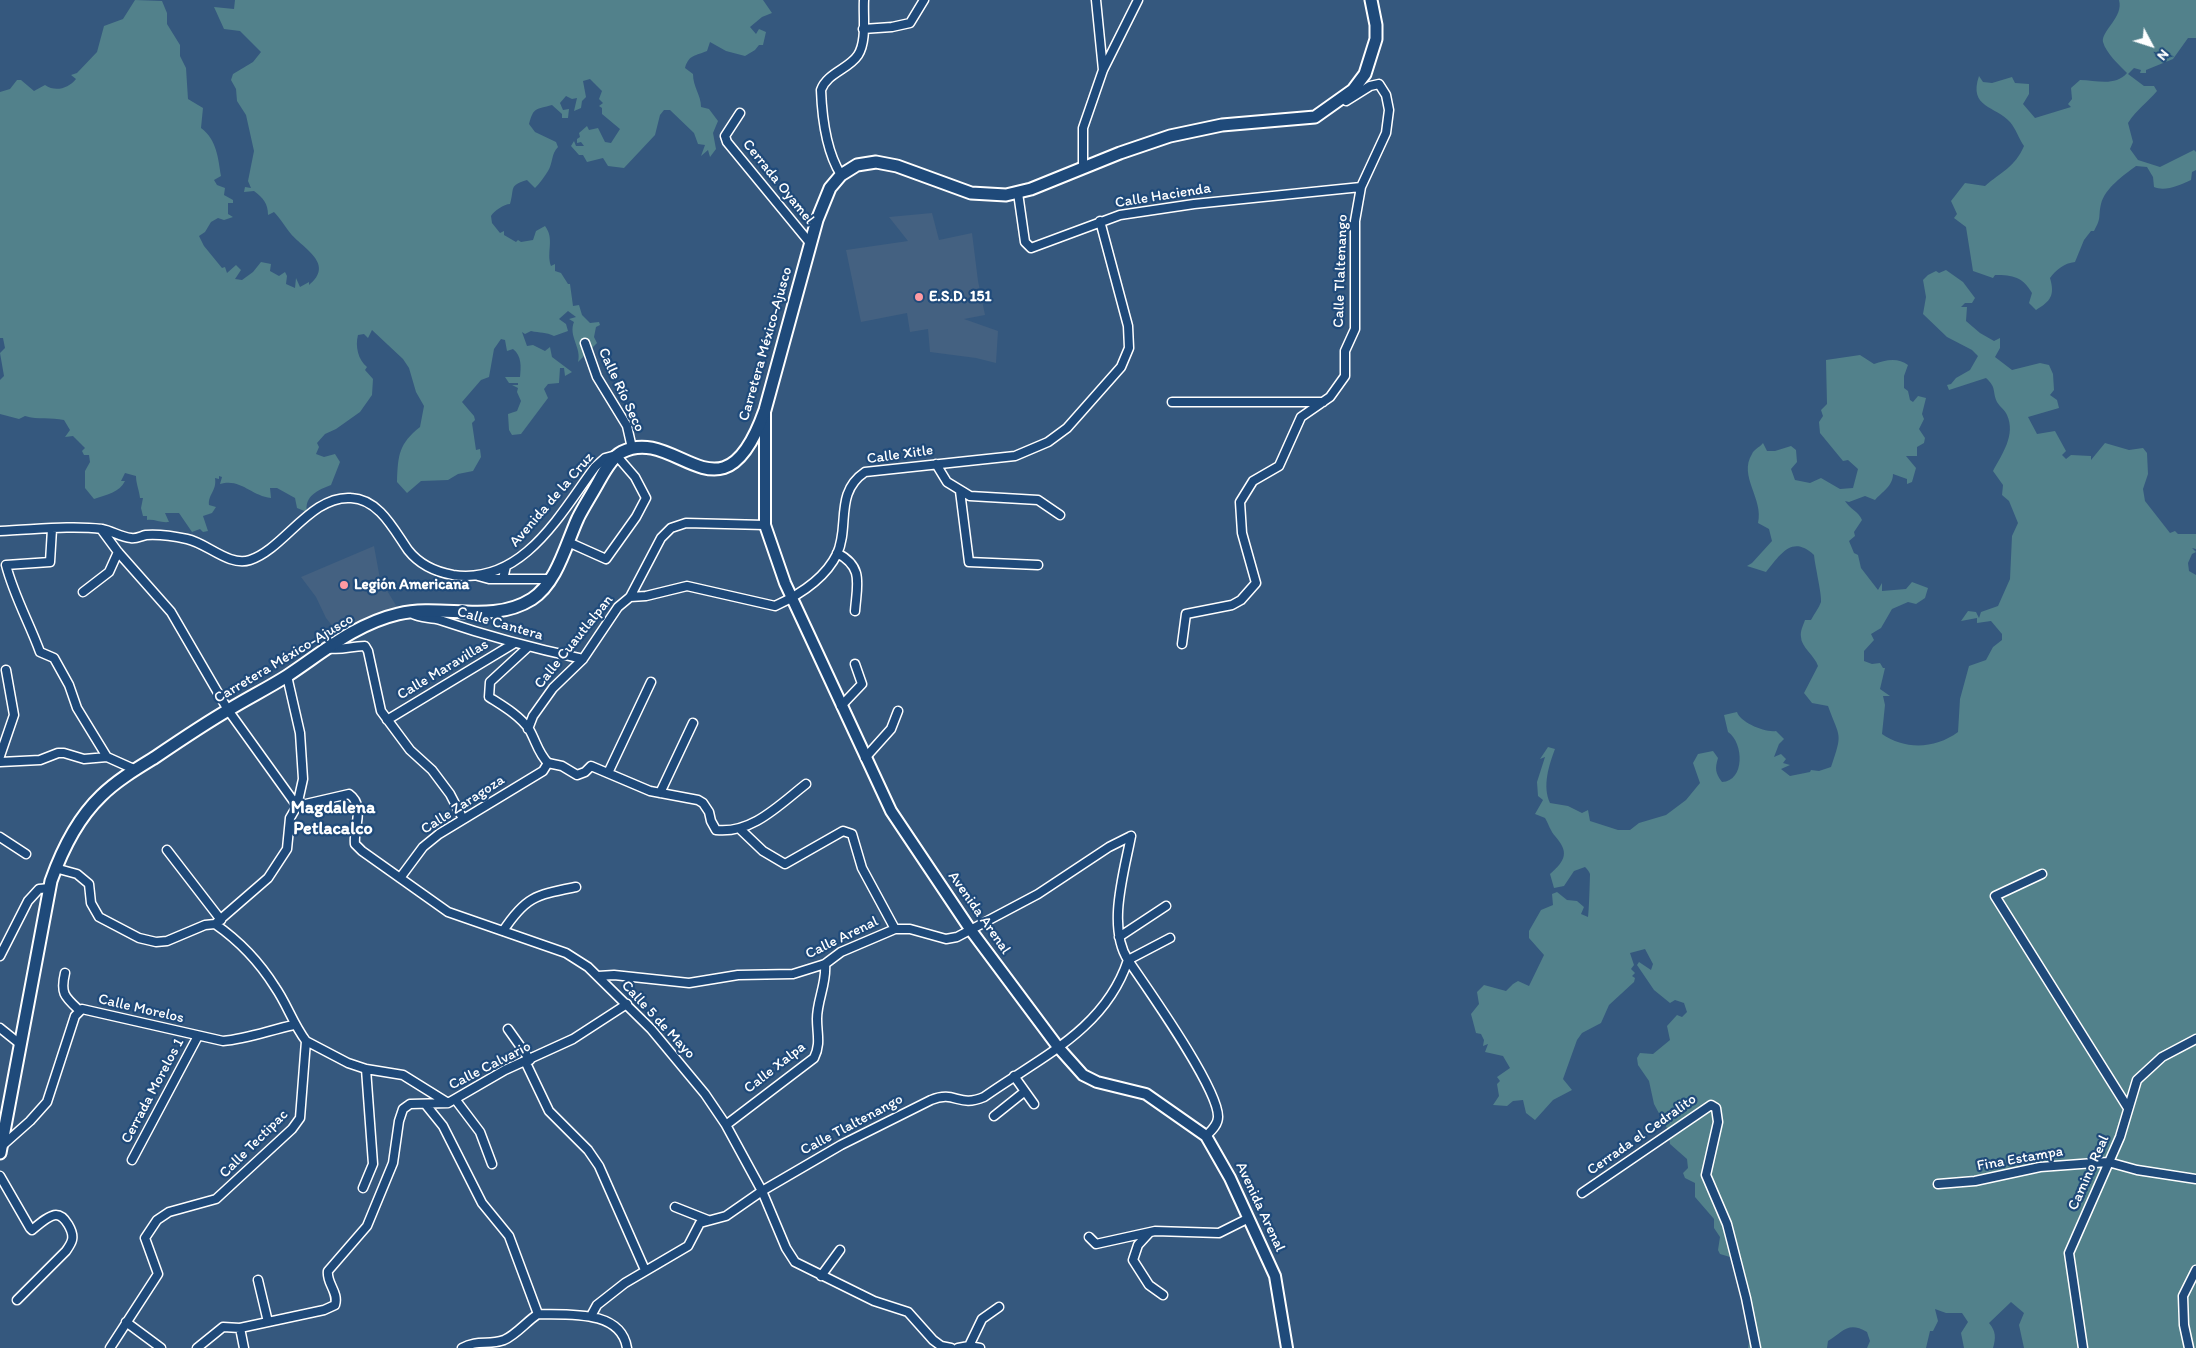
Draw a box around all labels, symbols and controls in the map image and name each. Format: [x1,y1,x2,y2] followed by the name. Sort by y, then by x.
[2126,20,2176,70] north arrow
[2153,46,2172,64] text: N
[738,136,818,228] street label: Cerrada Oyamel
[1114,180,1212,212] street label: Calle Hacienda
[1330,214,1352,328] street label: Calle Tlaltenango
[735,265,797,423] street label: Carretera México-Ajusco
[929,288,991,306] place label: E.S.D. 151
[913,291,925,303] marker: E.S.D. 151
[594,345,648,435] street label: Calle Río Seco
[866,441,934,469] street label: Calle Xitle
[506,449,598,551] street label: Avenida de la Cruz
[354,576,469,594] place label: Legión Americana
[338,579,350,591] marker: Legión Americana
[531,592,617,692] street label: Calle Cuautlalpan
[455,603,545,645] street label: Calle Cantera
[211,610,357,708] street label: Carretera México-Ajusco
[394,636,492,704] street label: Calle Maravillas
[418,771,508,839] street label: Calle Zaragoza
[291,797,375,840] district label: Magdalena Petlacalco
[944,868,1014,958] street label: Avenida Arenal
[803,913,881,963] street label: Calle Arenal
[617,977,699,1063] street label: Calle 5 de Mayo
[96,990,186,1028] street label: Calle Morelos
[118,1035,188,1147] street label: Cerrada Morelos 1
[446,1038,534,1094] street label: Calle Calvario
[741,1038,809,1098] street label: Calle Xalpa
[798,1090,906,1160] street label: Calle Tlaltenango
[1584,1091,1700,1179] street label: Cerrada el Cedralito
[216,1106,292,1182] street label: Calle Tectipac
[2064,1132,2114,1214] street label: Camino Real
[1976,1143,2064,1175] street label: Fina Estampa
[1231,1159,1289,1255] street label: Avenida Arenal

